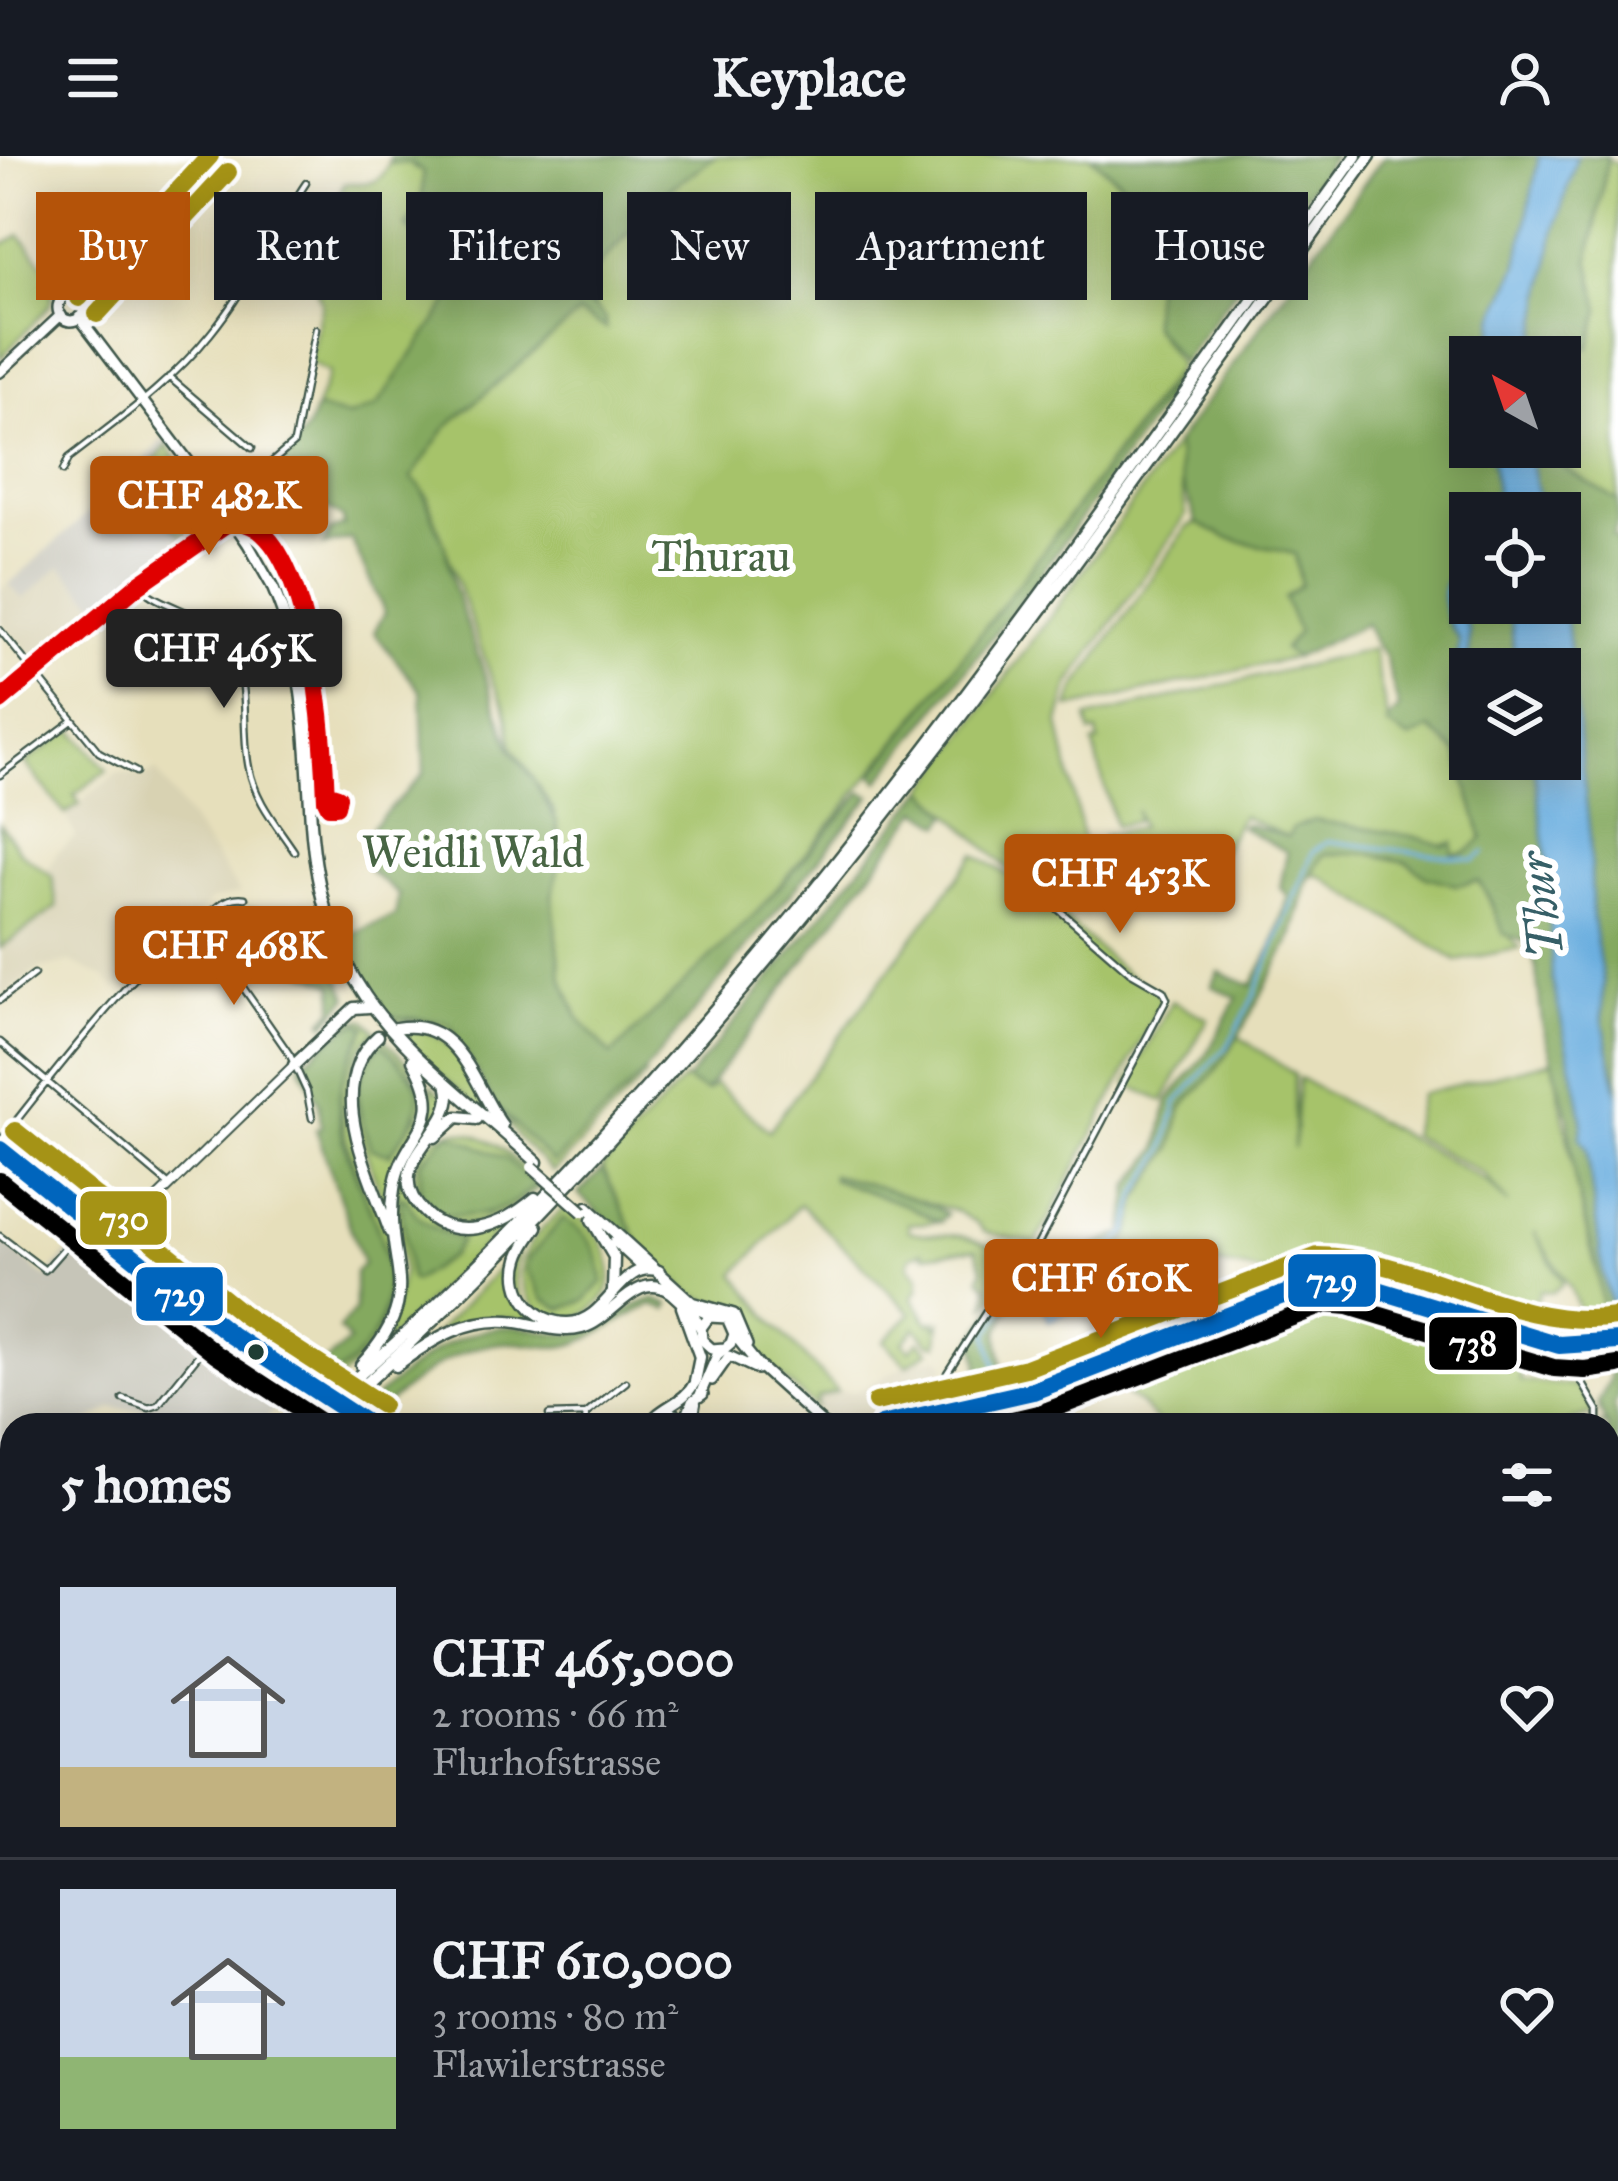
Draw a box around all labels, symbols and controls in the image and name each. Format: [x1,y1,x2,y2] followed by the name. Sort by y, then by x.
[60,45,126,111] icon: menu
[712,45,906,111] text: Keyplace
[1492,45,1558,111] icon: person
[36,192,190,300] chip: Buy
[214,192,382,300] chip: Rent
[406,192,603,300] chip: Filters
[627,192,791,300] chip: New
[815,192,1087,300] chip: Apartment
[1111,192,1308,300] chip: House
[1449,336,1581,468] north arrow
[1449,336,1581,780] map controls
[85,456,333,558] pin: CHF 482K
[117,471,301,519] text: CHF 482K
[1449,492,1581,624] button: locate
[651,528,791,583] park label: Thurau
[100,609,348,711] pin: CHF 465K
[133,624,315,672] text: CHF 465K
[1449,648,1581,780] button: layers
[362,824,585,879] park label: Weidli Wald
[996,834,1244,936] pin: CHF 453K
[1504,846,1576,961] water label: Thur
[1031,849,1209,897] text: CHF 453K
[110,906,358,1008] pin: CHF 468K
[142,921,326,969] text: CHF 468K
[78,1189,169,1247] line badge: 730
[99,1199,149,1239] text: 730
[977,1239,1225,1341] pin: CHF 610K
[1286,1252,1378,1309] line badge: 729
[1011,1254,1191,1302] text: CHF 610K
[1306,1261,1358,1302] text: 729
[134,1265,225,1323] line badge: 729
[154,1275,206,1316] text: 729
[1427,1315,1519,1372] line badge: 738
[1449,1324,1497,1364] text: 738
[245,1341,267,1363] unlabelled marker
[1494,1452,1560,1518] icon: filters
[60,1454,231,1516] text: 5 homes
[432,1628,734,1690] text: CHF 465,000
[156,1635,300,1779] icon: home
[1494,1674,1560,1740] icon: heart
[432,1690,679,1738] text: 2 rooms · 66 m²
[432,1738,661,1786] text: Flurhofstrasse
[432,1930,733,1992] text: CHF 610,000
[156,1937,300,2081] icon: home
[1494,1976,1560,2042] icon: heart
[432,1992,678,2040] text: 3 rooms · 80 m²
[432,2040,666,2088] text: Flawilerstrasse

